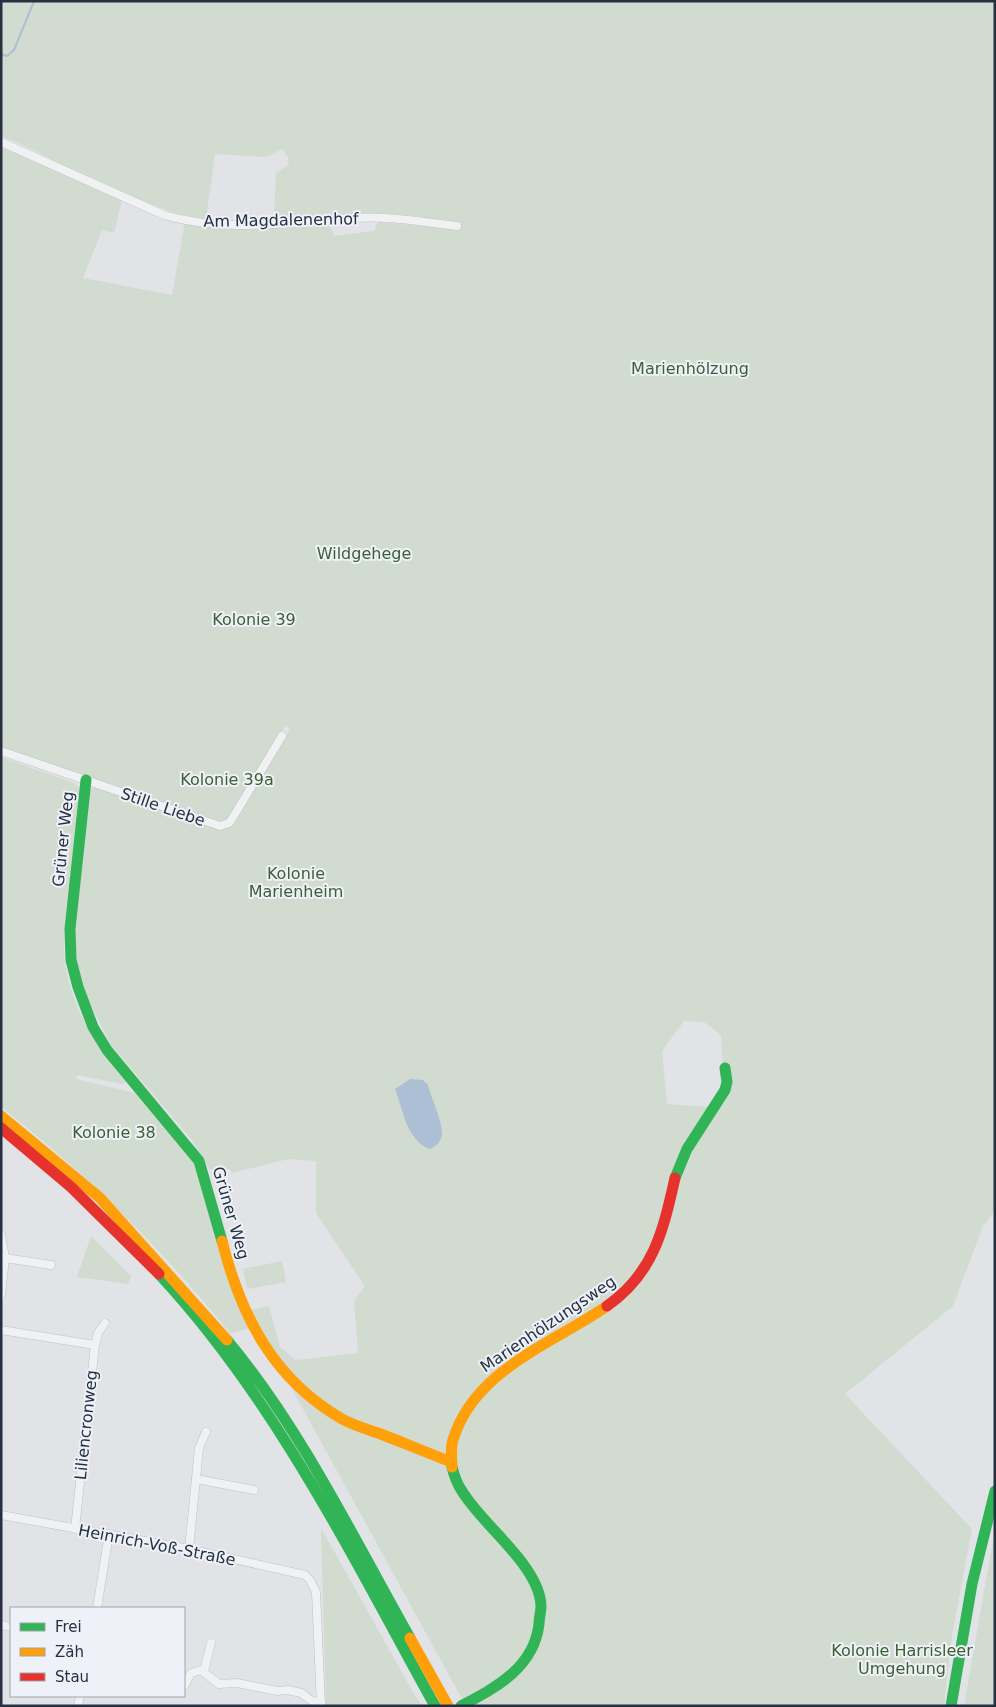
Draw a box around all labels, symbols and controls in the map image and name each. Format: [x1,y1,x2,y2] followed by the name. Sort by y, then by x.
[203,209,359,231] street label: Am Magdalenenhof
[631,359,749,378] park label: Marienhölzung
[317,544,411,563] park label: Wildgehege
[212,610,296,629] park label: Kolonie 39
[180,770,274,789] park label: Kolonie 39a
[118,784,208,830] street label: Stille Liebe
[49,790,77,888] street label: Grüner Weg
[249,864,343,901] park label: Kolonie Marienheim
[72,1123,156,1142] park label: Kolonie 38
[209,1164,253,1262] street label: Grüner Weg
[477,1272,619,1376] street label: Marienhölzungsweg
[71,1369,101,1481] street label: Liliencronweg
[77,1520,237,1570] street label: Heinrich-Voß-Straße
[10,1607,185,1697] legend
[55,1618,82,1636] text: Frei
[831,1641,973,1678] park label: Kolonie Harrisleer Umgehung
[55,1643,84,1661] text: Zäh
[55,1668,89,1686] text: Stau

